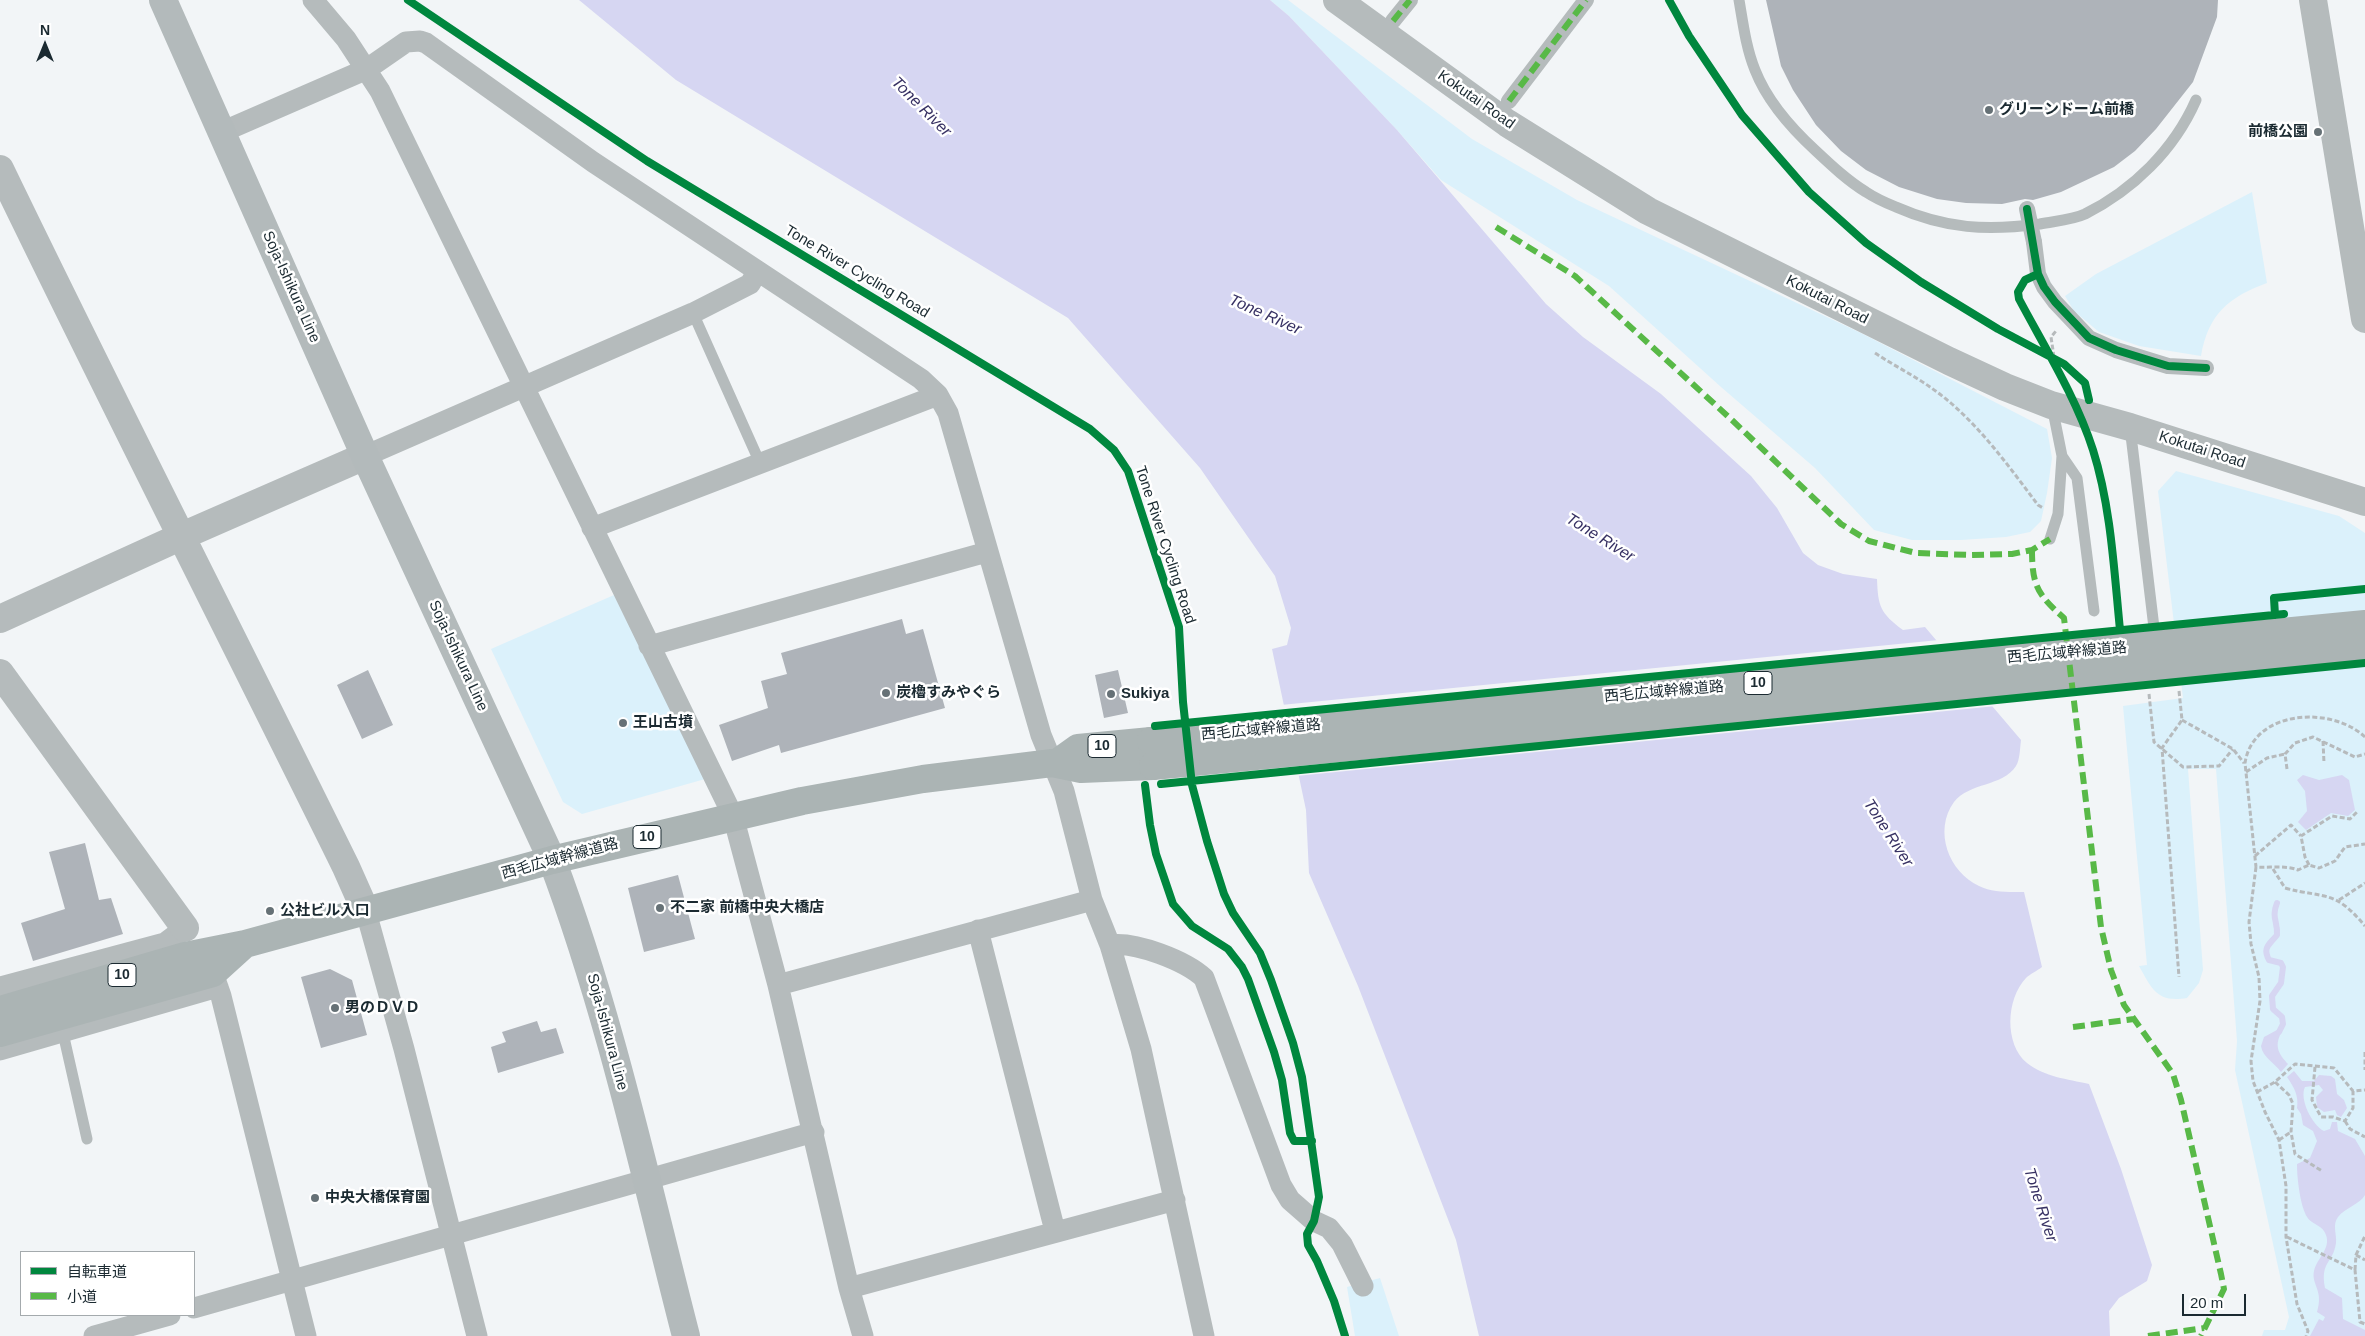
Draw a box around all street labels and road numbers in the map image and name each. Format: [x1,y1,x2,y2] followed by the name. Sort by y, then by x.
[1434,67,1518,133] street label: Kokutai Road
[782,222,932,322] street label: Tone River Cycling Road
[258,228,324,346] street label: Soja-Ishikura Line
[1783,272,1871,328] street label: Kokutai Road
[2156,428,2248,472] street label: Kokutai Road
[1131,464,1199,626] street label: Tone River Cycling Road
[424,598,492,714] street label: Soja-Ishikura Line
[2006,639,2128,667] street label: 西毛広域幹線道路
[1744,671,1772,694] road number: 10
[1603,678,1725,706] street label: 西毛広域幹線道路
[1200,716,1322,744] street label: 西毛広域幹線道路
[1088,734,1116,758] road number: 10
[633,826,661,849] road number: 10
[500,835,620,883] street label: 西毛広域幹線道路
[108,964,136,986] road number: 10
[583,972,631,1092] street label: Soja-Ishikura Line

